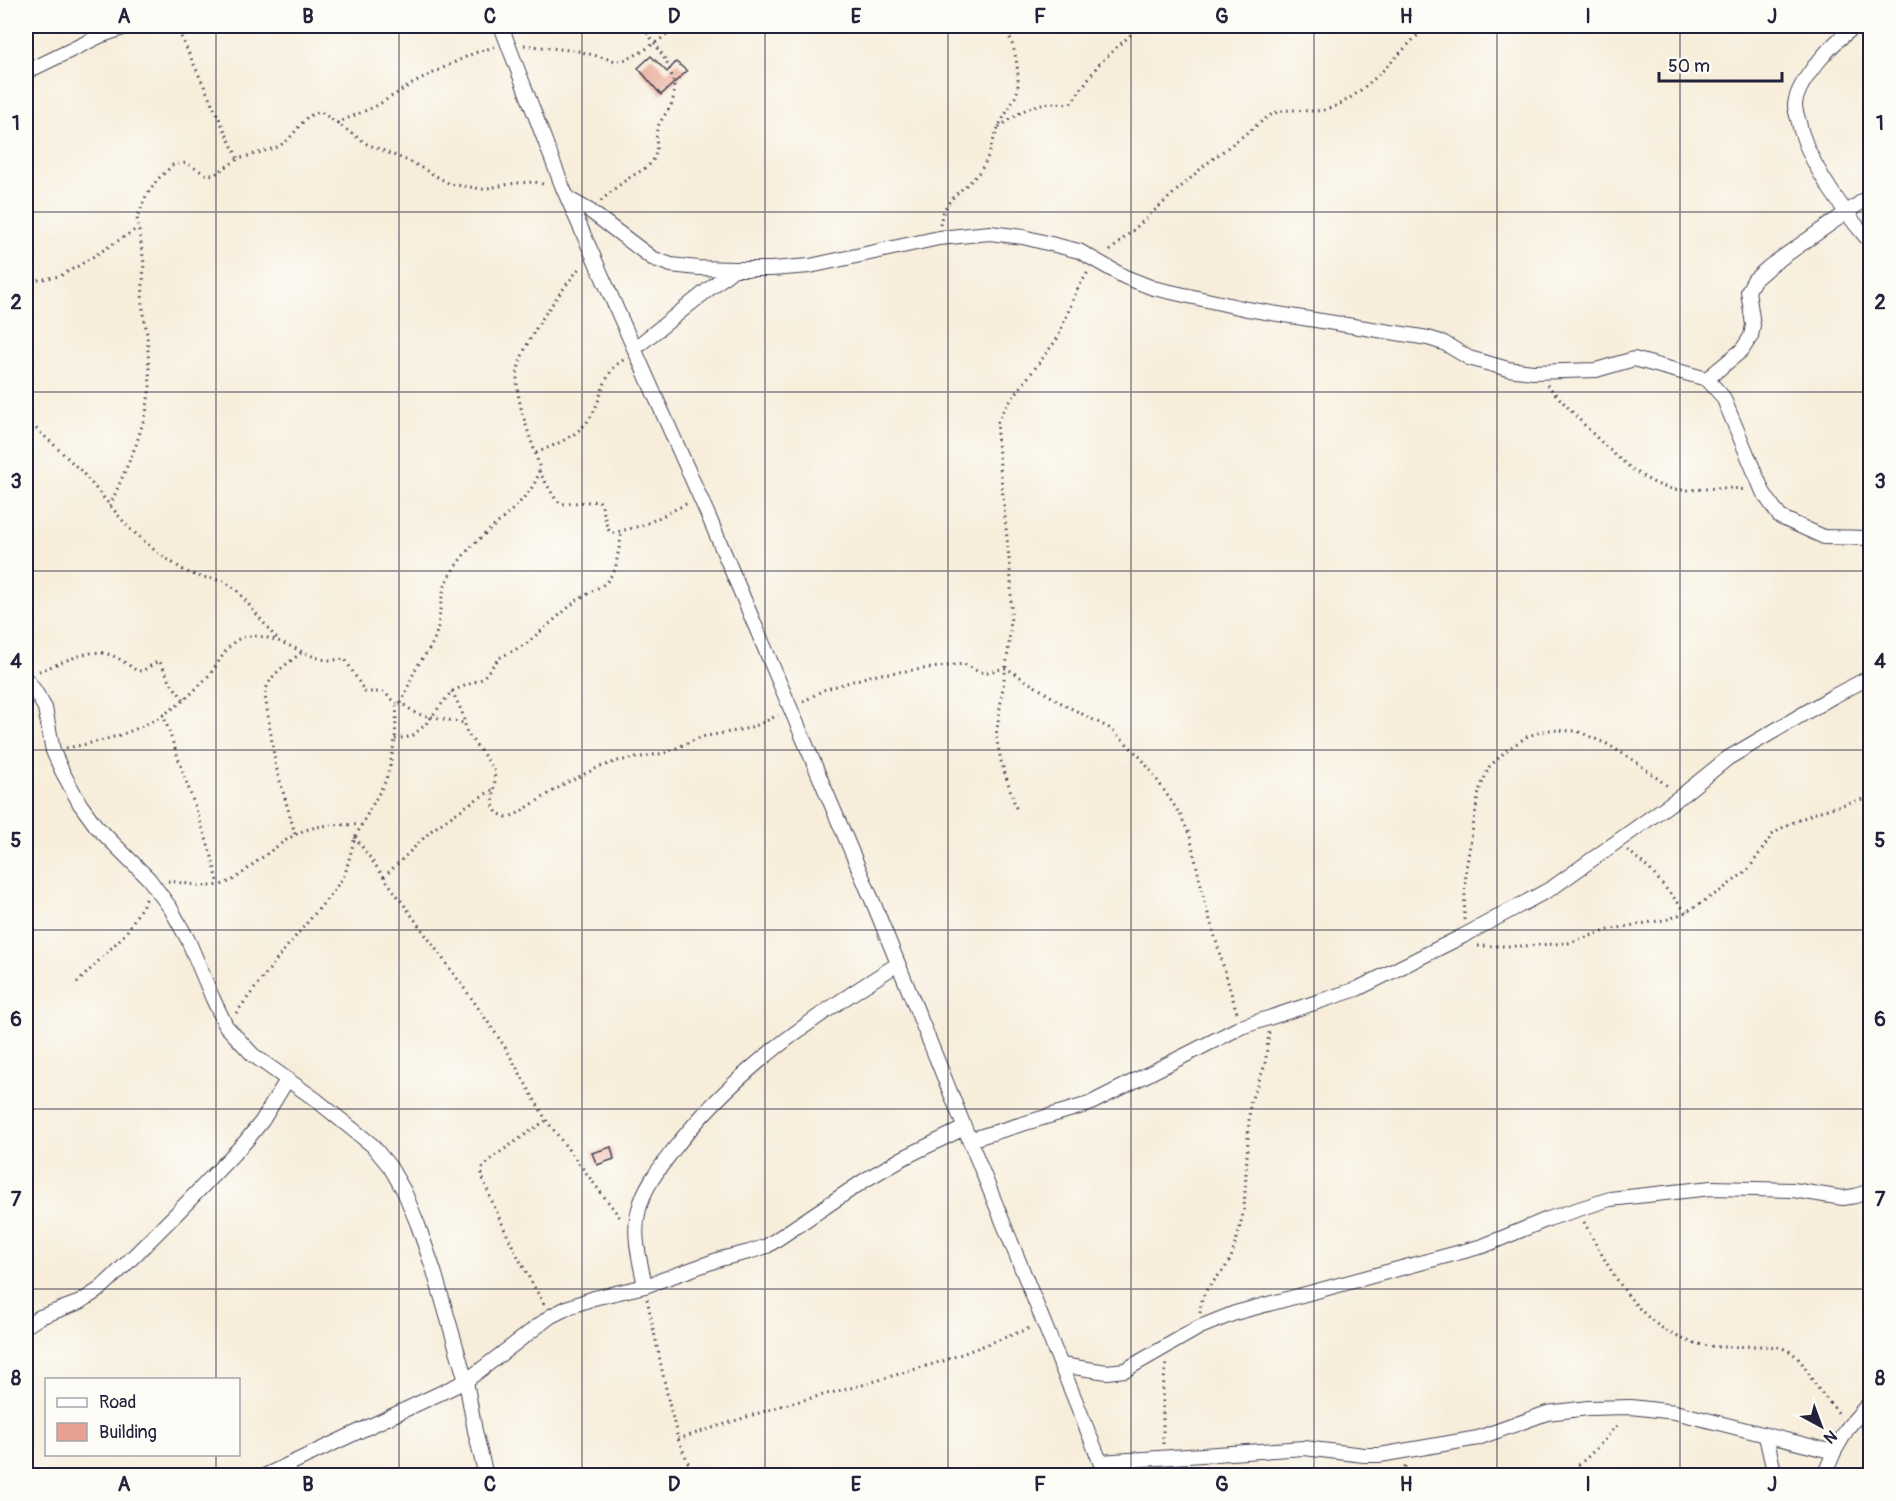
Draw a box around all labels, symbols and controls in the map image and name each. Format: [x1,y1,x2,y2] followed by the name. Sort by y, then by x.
[118,4,131,29] text: A
[302,4,314,29] text: B
[484,4,496,29] text: C
[668,4,681,29] text: D
[851,4,862,29] text: E
[1034,4,1046,29] text: F
[1215,4,1229,29] text: G
[1400,4,1413,29] text: H
[1585,4,1591,29] text: I
[1767,4,1777,29] text: J
[1659,45,1782,83] scale bar
[1668,55,1710,78] text: 50 m
[12,111,20,136] text: 1
[1876,111,1884,136] text: 1
[10,290,22,315] text: 2
[1874,290,1886,315] text: 2
[10,469,22,494] text: 3
[1874,469,1886,494] text: 3
[10,649,22,674] text: 4
[1874,649,1886,674] text: 4
[11,828,22,853] text: 5
[1875,828,1886,853] text: 5
[10,1007,22,1032] text: 6
[1874,1007,1886,1032] text: 6
[11,1187,22,1212] text: 7
[1875,1187,1886,1212] text: 7
[11,1366,21,1391] text: 8
[1875,1366,1885,1391] text: 8
[45,1378,240,1456] legend
[99,1391,136,1414] text: Road
[1791,1396,1851,1456] north arrow
[99,1421,157,1444] text: Building
[1819,1425,1841,1448] text: N
[118,1472,131,1497] text: A
[302,1472,314,1497] text: B
[484,1472,496,1497] text: C
[668,1472,681,1497] text: D
[851,1472,862,1497] text: E
[1034,1472,1046,1497] text: F
[1215,1472,1229,1497] text: G
[1400,1472,1413,1497] text: H
[1585,1472,1591,1497] text: I
[1767,1472,1777,1497] text: J

